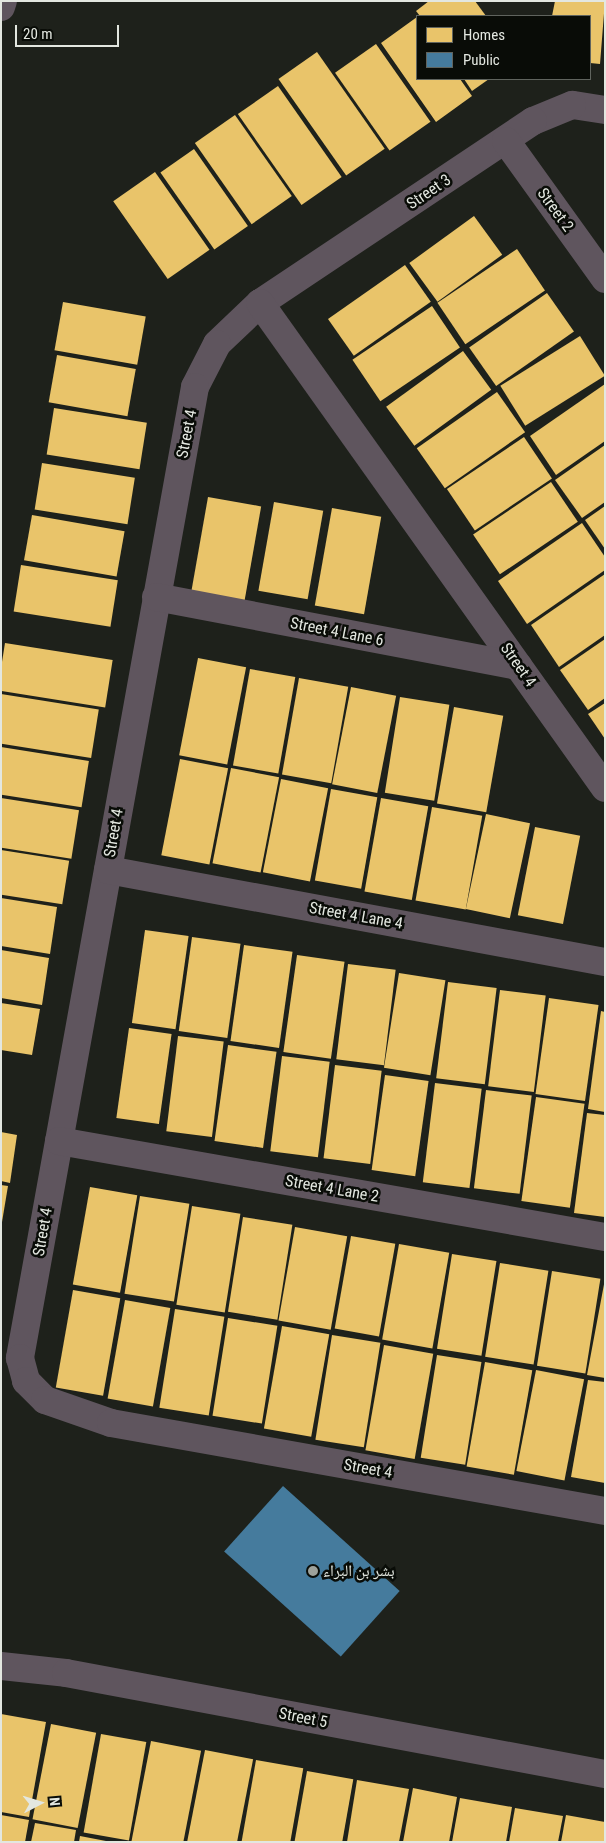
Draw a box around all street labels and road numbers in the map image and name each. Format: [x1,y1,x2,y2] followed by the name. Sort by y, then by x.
[403,170,455,214] street label: Street 3
[533,185,577,235] street label: Street 2
[173,408,201,460] street label: Street 4
[289,614,385,650] street label: Street 4 Lane 6
[496,639,540,691] street label: Street 4
[100,807,128,859] street label: Street 4
[308,898,404,934] street label: Street 4 Lane 4
[284,1171,380,1207] street label: Street 4 Lane 2
[29,1206,57,1258] street label: Street 4
[342,1455,394,1483] street label: Street 4
[277,1704,329,1732] street label: Street 5

